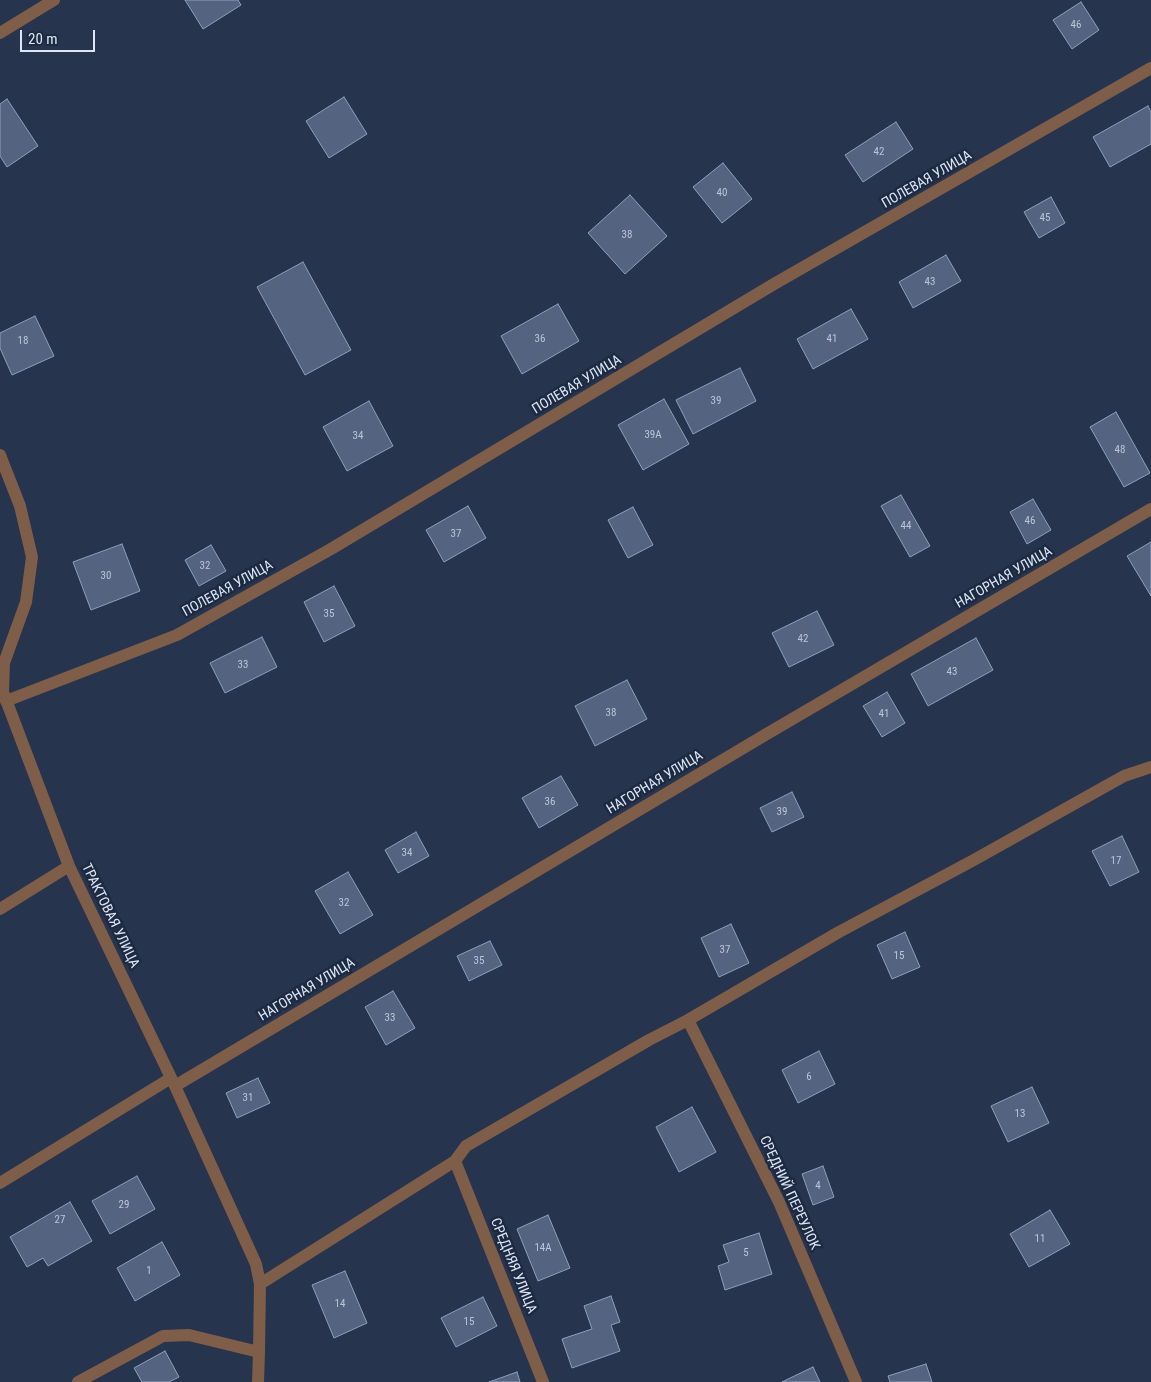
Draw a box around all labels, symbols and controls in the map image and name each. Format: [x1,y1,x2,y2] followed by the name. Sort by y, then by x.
[1071,18,1081,32] house number: 46
[22,20,98,52] scale bar
[28,30,58,48] text: 20 m
[874,145,884,159] house number: 42
[879,147,975,213] street label: ПОЛЕВАЯ УЛИЦА
[717,186,727,200] house number: 40
[1040,211,1050,225] house number: 45
[622,228,632,242] house number: 38
[925,275,935,289] house number: 43
[535,332,545,346] house number: 36
[827,332,837,346] house number: 41
[18,334,28,348] house number: 18
[529,352,625,418] street label: ПОЛЕВАЯ УЛИЦА
[711,394,721,408] house number: 39
[644,428,662,442] house number: 39А
[353,429,363,443] house number: 34
[1115,443,1125,457] house number: 48
[1025,514,1035,528] house number: 46
[901,519,911,533] house number: 44
[451,527,461,541] house number: 37
[953,543,1055,613] street label: НАГОРНАЯ УЛИЦА
[180,557,276,621] street label: ПОЛЕВАЯ УЛИЦА
[200,559,210,573] house number: 32
[101,569,111,583] house number: 30
[324,607,334,621] house number: 35
[798,632,808,646] house number: 42
[238,658,248,672] house number: 33
[947,665,957,679] house number: 43
[606,706,616,720] house number: 38
[879,707,889,721] house number: 41
[604,748,706,818] street label: НАГОРНАЯ УЛИЦА
[545,795,555,809] house number: 36
[777,805,787,819] house number: 39
[402,846,412,860] house number: 34
[1111,854,1121,868] house number: 17
[77,861,143,971] street label: ТРАКТОВАЯ УЛИЦА
[339,896,349,910] house number: 32
[720,943,730,957] house number: 37
[894,949,904,963] house number: 15
[474,954,484,968] house number: 35
[256,955,358,1025] street label: НАГОРНАЯ УЛИЦА
[385,1011,395,1025] house number: 33
[806,1070,812,1084] house number: 6
[243,1091,253,1105] house number: 31
[1015,1107,1025,1121] house number: 13
[755,1133,823,1253] street label: СРЕДНИЙ ПЕРЕУЛОК
[815,1179,821,1193] house number: 4
[119,1198,129,1212] house number: 29
[55,1213,65,1227] house number: 27
[486,1216,540,1316] street label: СРЕДНЯЯ УЛИЦА
[1035,1232,1045,1246] house number: 11
[534,1241,552,1255] house number: 14А
[743,1246,749,1260] house number: 5
[146,1264,152,1278] house number: 1
[335,1297,345,1311] house number: 14
[464,1315,474,1329] house number: 15

